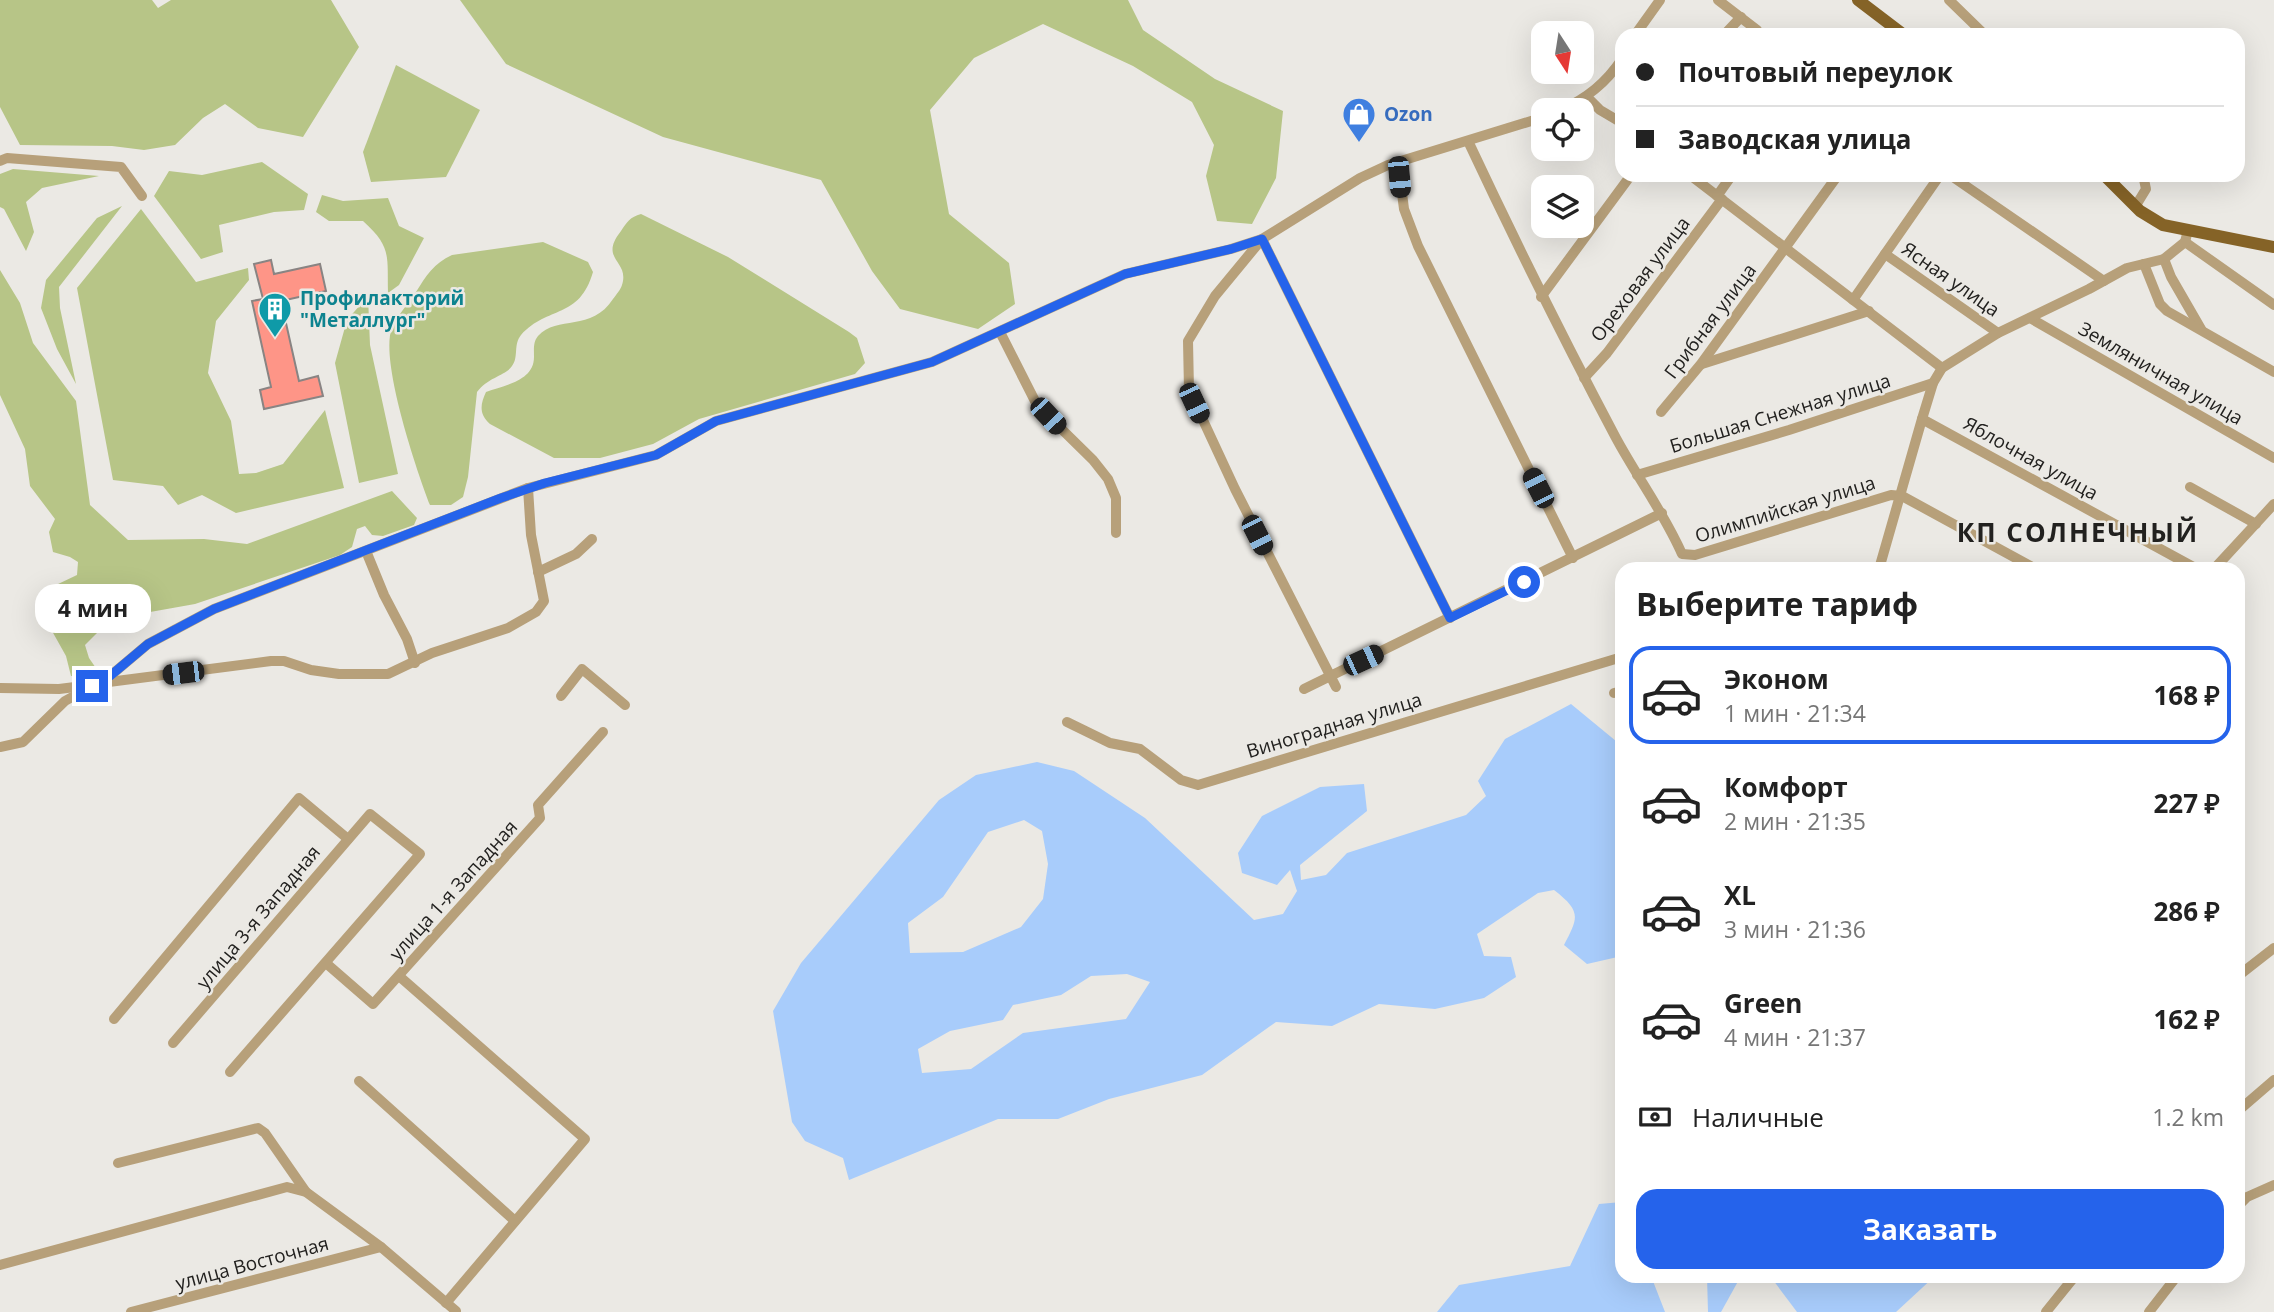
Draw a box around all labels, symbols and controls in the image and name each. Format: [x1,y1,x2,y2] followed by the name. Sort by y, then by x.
[1531,21,1594,84] north arrow
[1531,21,1594,238] map controls
[1678,54,1953,90] text: Почтовый переулок
[1340,95,1378,144] shop icon: Ozon
[1531,98,1594,161] button: locate
[1384,101,1433,127] place label: Ozon
[1678,121,1911,157] text: Заводская улица
[1387,155,1412,199] car
[1531,175,1594,238] button: layers
[1584,211,1696,347] street label: Ореховая улица
[1897,236,2005,322] street label: Ясная улица
[1658,258,1762,384] street label: Грибная улица
[300,285,464,333] place label: Профилакторий "Металлург"
[256,290,294,339] building icon: Профилакторий "Металлург"
[2074,315,2248,431] street label: Земляничная улица
[1666,367,1894,459] street label: Большая Снежная улица
[1176,380,1213,426] car
[1026,393,1071,439] car
[1959,410,2103,506] street label: Яблочная улица
[1520,465,1557,511] car
[1692,469,1878,549] street label: Олимпийская улица
[1239,512,1276,558] car
[1957,514,2199,550] district label: КП СОЛНЕЧНЫЙ
[1508,566,1540,598] route start
[1636,582,1918,625] text: Выберите тариф
[34,584,150,634] callout: 4 мин
[58,592,128,624] text: 4 мин
[1340,642,1387,678] car
[161,660,206,686] car
[1724,661,1829,697] text: Эконом
[1640,664,1703,727] icon: car
[76,670,108,702] route end
[2154,677,2220,713] text: 168 ₽
[1243,686,1425,764] street label: Виноградная улица
[1724,697,1866,729] text: 1 мин · 21:34
[1724,769,1848,805] text: Комфорт
[1640,772,1703,835] icon: car
[2154,785,2220,821] text: 227 ₽
[1724,805,1866,837] text: 2 мин · 21:35
[383,814,523,966] street label: улица 1-я Западная
[190,840,326,994] street label: улица 3-я Западная
[1724,877,1756,913] text: XL
[1640,880,1703,943] icon: car
[2154,893,2220,929] text: 286 ₽
[1724,913,1866,945] text: 3 мин · 21:36
[1724,985,1802,1021] text: Green
[1640,988,1703,1051] icon: car
[2154,1001,2220,1037] text: 162 ₽
[1724,1021,1866,1053] text: 4 мин · 21:37
[1636,1098,1674,1136] icon: cash
[1692,1099,1824,1135] text: Наличные
[2152,1101,2224,1133] text: 1.2 km
[1636,1189,2224,1269] button: Заказать
[172,1230,332,1296] street label: улица Восточная

